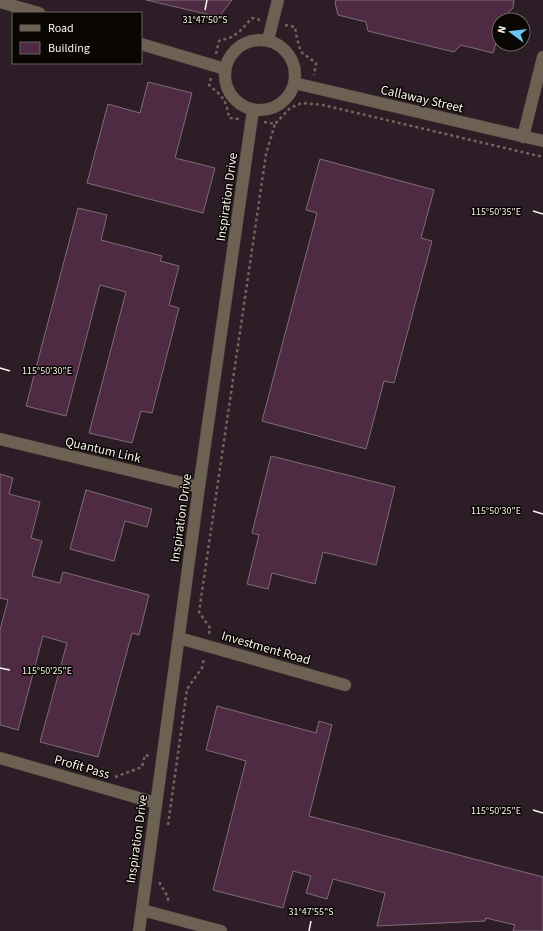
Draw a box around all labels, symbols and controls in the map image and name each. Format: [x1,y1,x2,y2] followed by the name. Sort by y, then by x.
[12,12,142,64] legend
[491,12,531,52] north arrow
[182,13,228,27] text: 31°47'50"S
[48,20,74,37] text: Road
[494,24,510,35] text: N
[48,40,90,57] text: Building
[379,81,466,117] street label: Callaway Street
[212,151,242,243] street label: Inspiration Drive
[471,205,521,219] text: 115°50'35"E
[22,364,72,378] text: 115°50'30"E
[63,433,143,468] street label: Quantum Link
[166,472,196,564] street label: Inspiration Drive
[471,504,521,518] text: 115°50'30"E
[219,627,313,669] street label: Investment Road
[22,664,72,678] text: 115°50'25"E
[52,750,112,784] street label: Profit Pass
[122,793,152,885] street label: Inspiration Drive
[471,804,521,818] text: 115°50'25"E
[288,905,334,919] text: 31°47'55"S

